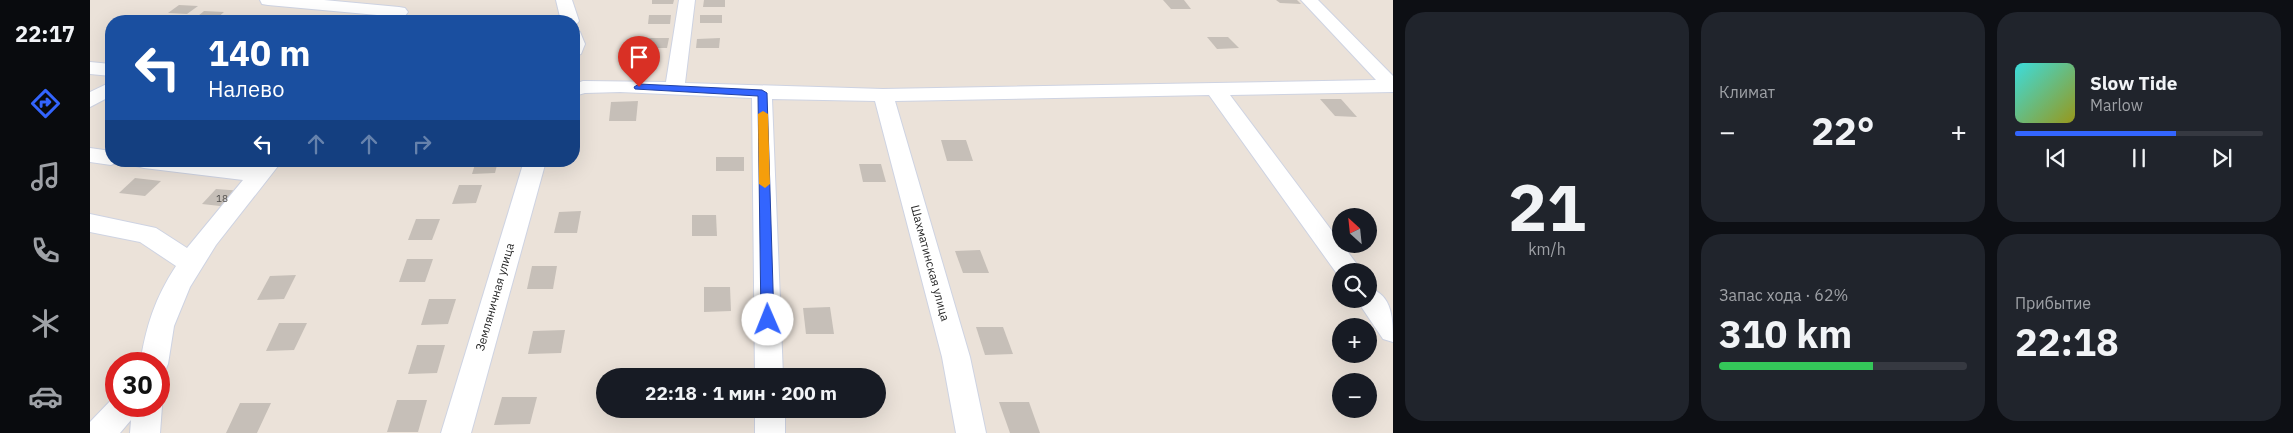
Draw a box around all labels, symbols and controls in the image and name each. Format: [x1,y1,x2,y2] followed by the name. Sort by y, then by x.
[15,19,75,48] text: 22:17
[208,30,311,76] text: 140 m
[125,35,190,100] icon: left
[618,36,660,87] pin
[625,43,653,71] icon: arrive
[2090,71,2177,95] text: Slow Tide
[208,74,285,103] text: Налево
[1719,82,1775,102] text: Климат
[28,86,63,121] icon: directions
[2090,95,2143,115] text: Marlow
[1811,106,1875,155] text: 22°
[1719,113,1736,150] text: −
[1950,113,1967,150] text: +
[249,130,277,158] icon: left
[302,130,330,158] icon: ahead
[355,130,383,158] icon: ahead
[408,130,436,158] icon: right
[2042,144,2070,172] icon: previous
[2125,144,2153,172] icon: pause
[2208,144,2236,172] icon: next
[28,159,63,194] icon: music
[1508,164,1586,249] text: 21
[216,192,228,205] house number: 18
[908,203,953,323] street label: Шахматинская улица
[1332,208,1378,252] north arrow
[1332,208,1377,418] map controls
[28,233,63,268] icon: phone
[1528,239,1566,259] text: km/h
[472,241,517,353] street label: Земляничная улица
[1332,263,1377,308] button: search
[1719,285,1848,305] text: Запас хода · 62%
[741,293,793,345] position arrow
[2015,293,2091,313] text: Прибытие
[28,306,63,341] icon: climate
[1719,309,1852,358] text: 310 km
[2015,317,2119,366] text: 22:18
[1332,318,1377,363] button: +
[105,352,170,417] speed limit sign: 30
[1332,373,1377,418] button: −
[28,379,63,414] icon: car
[645,381,837,405] text: 22:18 · 1 мин · 200 m

